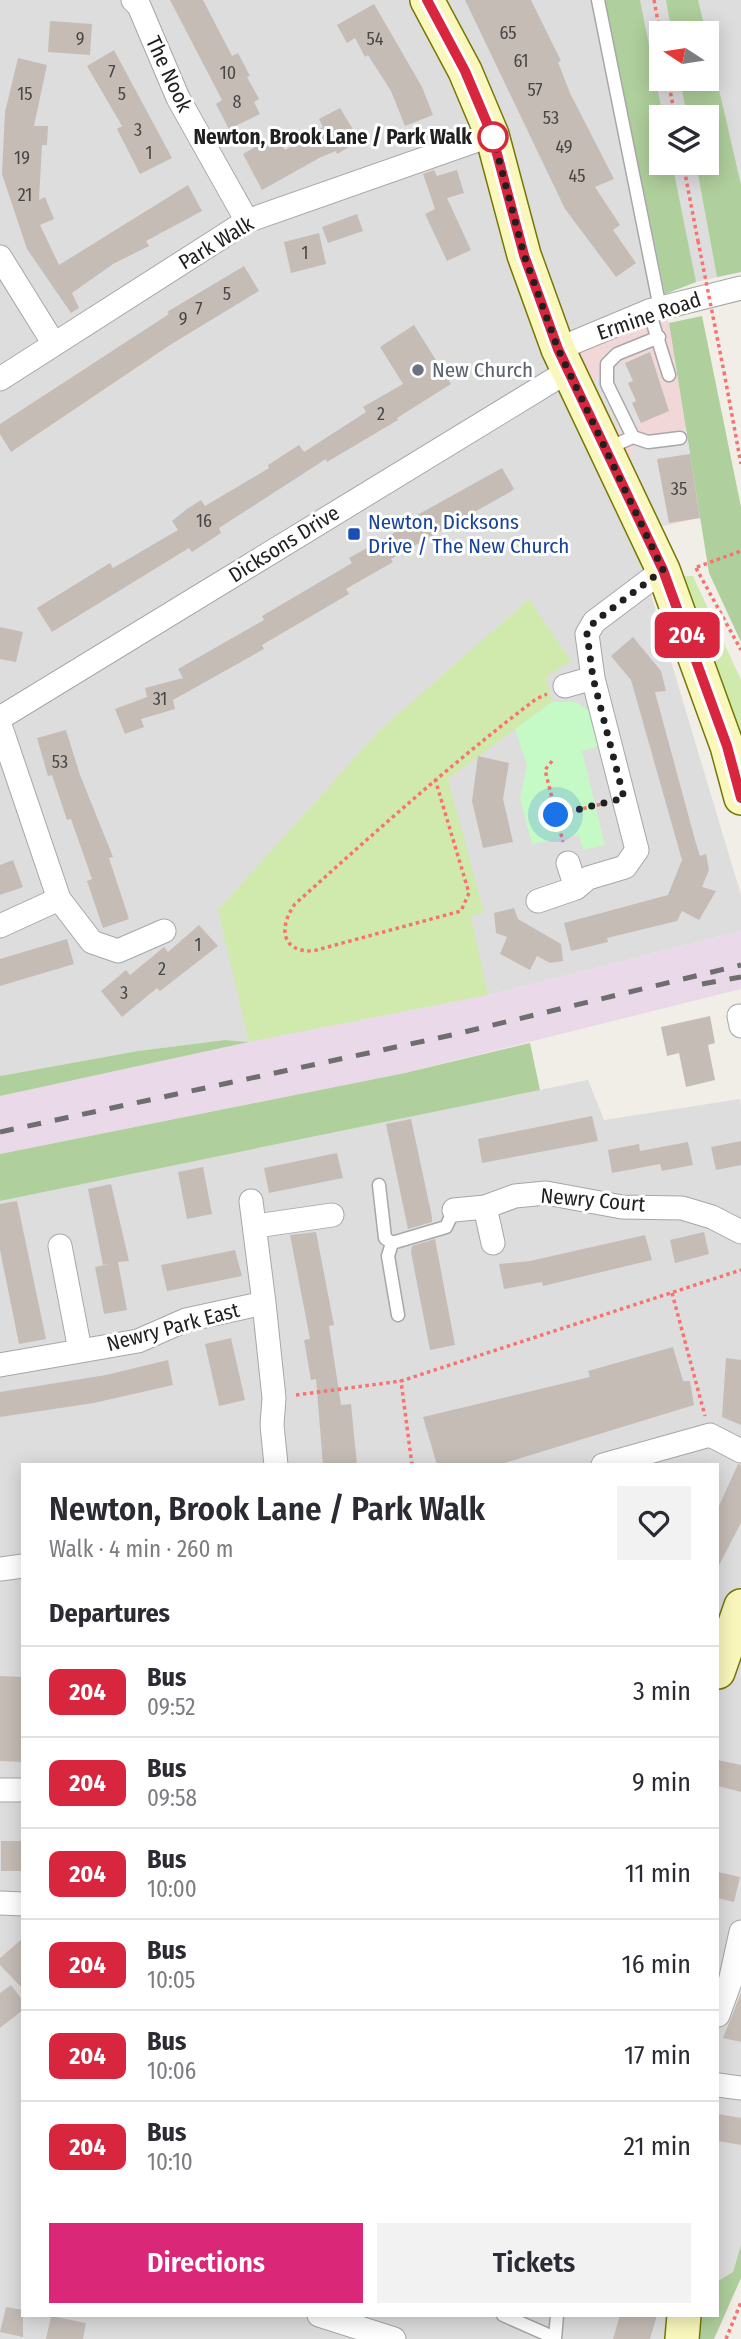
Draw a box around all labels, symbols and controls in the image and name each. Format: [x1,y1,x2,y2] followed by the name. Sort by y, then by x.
[649,21,719,91] north arrow
[649,21,719,175] map controls
[499,22,517,44] house number: 65
[76,28,84,50] house number: 9
[367,28,384,50] house number: 54
[140,32,198,116] street label: The Nook
[513,50,529,72] house number: 61
[108,61,116,83] house number: 7
[220,62,236,84] house number: 10
[527,79,543,101] house number: 57
[17,83,33,105] house number: 15
[118,83,126,105] house number: 5
[233,91,242,113] house number: 8
[649,105,719,175] button: layers
[543,107,559,129] house number: 53
[134,119,142,141] house number: 3
[478,122,508,152] marker: Newton, Brook Lane / Park Walk
[194,124,472,150] place label: Newton, Brook Lane / Park Walk
[555,136,573,158] house number: 49
[145,142,153,164] house number: 1
[14,147,30,169] house number: 19
[569,165,585,187] house number: 45
[18,184,32,206] house number: 21
[174,210,258,275] street label: Park Walk
[301,242,309,264] house number: 1
[223,283,231,305] house number: 5
[594,286,704,346] street label: Ermine Road
[195,298,203,320] house number: 7
[179,308,187,330] house number: 9
[432,357,533,383] place label: New Church
[410,362,426,378] marker: New Church
[377,403,385,425] house number: 2
[671,478,687,500] house number: 35
[224,500,344,588] street label: Dicksons Drive
[368,509,569,559] place label: Newton, Dicksons Drive / The New Church
[196,510,212,532] house number: 16
[346,526,362,542] marker: Newton, Dicksons Drive / The New Church
[647,612,727,658] line badge: 204
[669,621,705,649] text: 204
[153,688,167,710] house number: 31
[52,751,68,773] house number: 53
[538,797,573,832] your location
[194,934,202,956] house number: 1
[158,958,166,980] house number: 2
[120,982,128,1004] house number: 3
[540,1182,647,1218] street label: Newry Court
[104,1297,242,1357] street label: Newry Park East
[617,1486,691,1560] button: heart
[49,1489,485,1529] text: Newton, Brook Lane / Park Walk
[49,1535,234,1563] text: Walk · 4 min · 260 m
[49,1598,170,1629] text: Departures
[147,1662,186,1693] text: Bus
[633,1676,691,1707] text: 3 min
[69,1678,106,1706] text: 204
[147,1693,195,1721] text: 09:52
[147,1753,186,1784] text: Bus
[632,1767,691,1798] text: 9 min
[69,1769,106,1797] text: 204
[147,1784,197,1812] text: 09:58
[147,1844,186,1875] text: Bus
[625,1858,691,1889] text: 11 min
[69,1860,106,1888] text: 204
[147,1875,197,1903] text: 10:00
[147,1935,186,1966] text: Bus
[622,1949,691,1980] text: 16 min
[69,1951,106,1979] text: 204
[147,1966,195,1994] text: 10:05
[147,2026,186,2057] text: Bus
[624,2040,691,2071] text: 17 min
[69,2042,106,2070] text: 204
[147,2057,196,2085] text: 10:06
[147,2117,186,2148] text: Bus
[624,2131,691,2162] text: 21 min
[69,2133,106,2161] text: 204
[147,2148,193,2176] text: 10:10
[49,2223,363,2303] button: Directions
[377,2223,691,2303] button: Tickets

